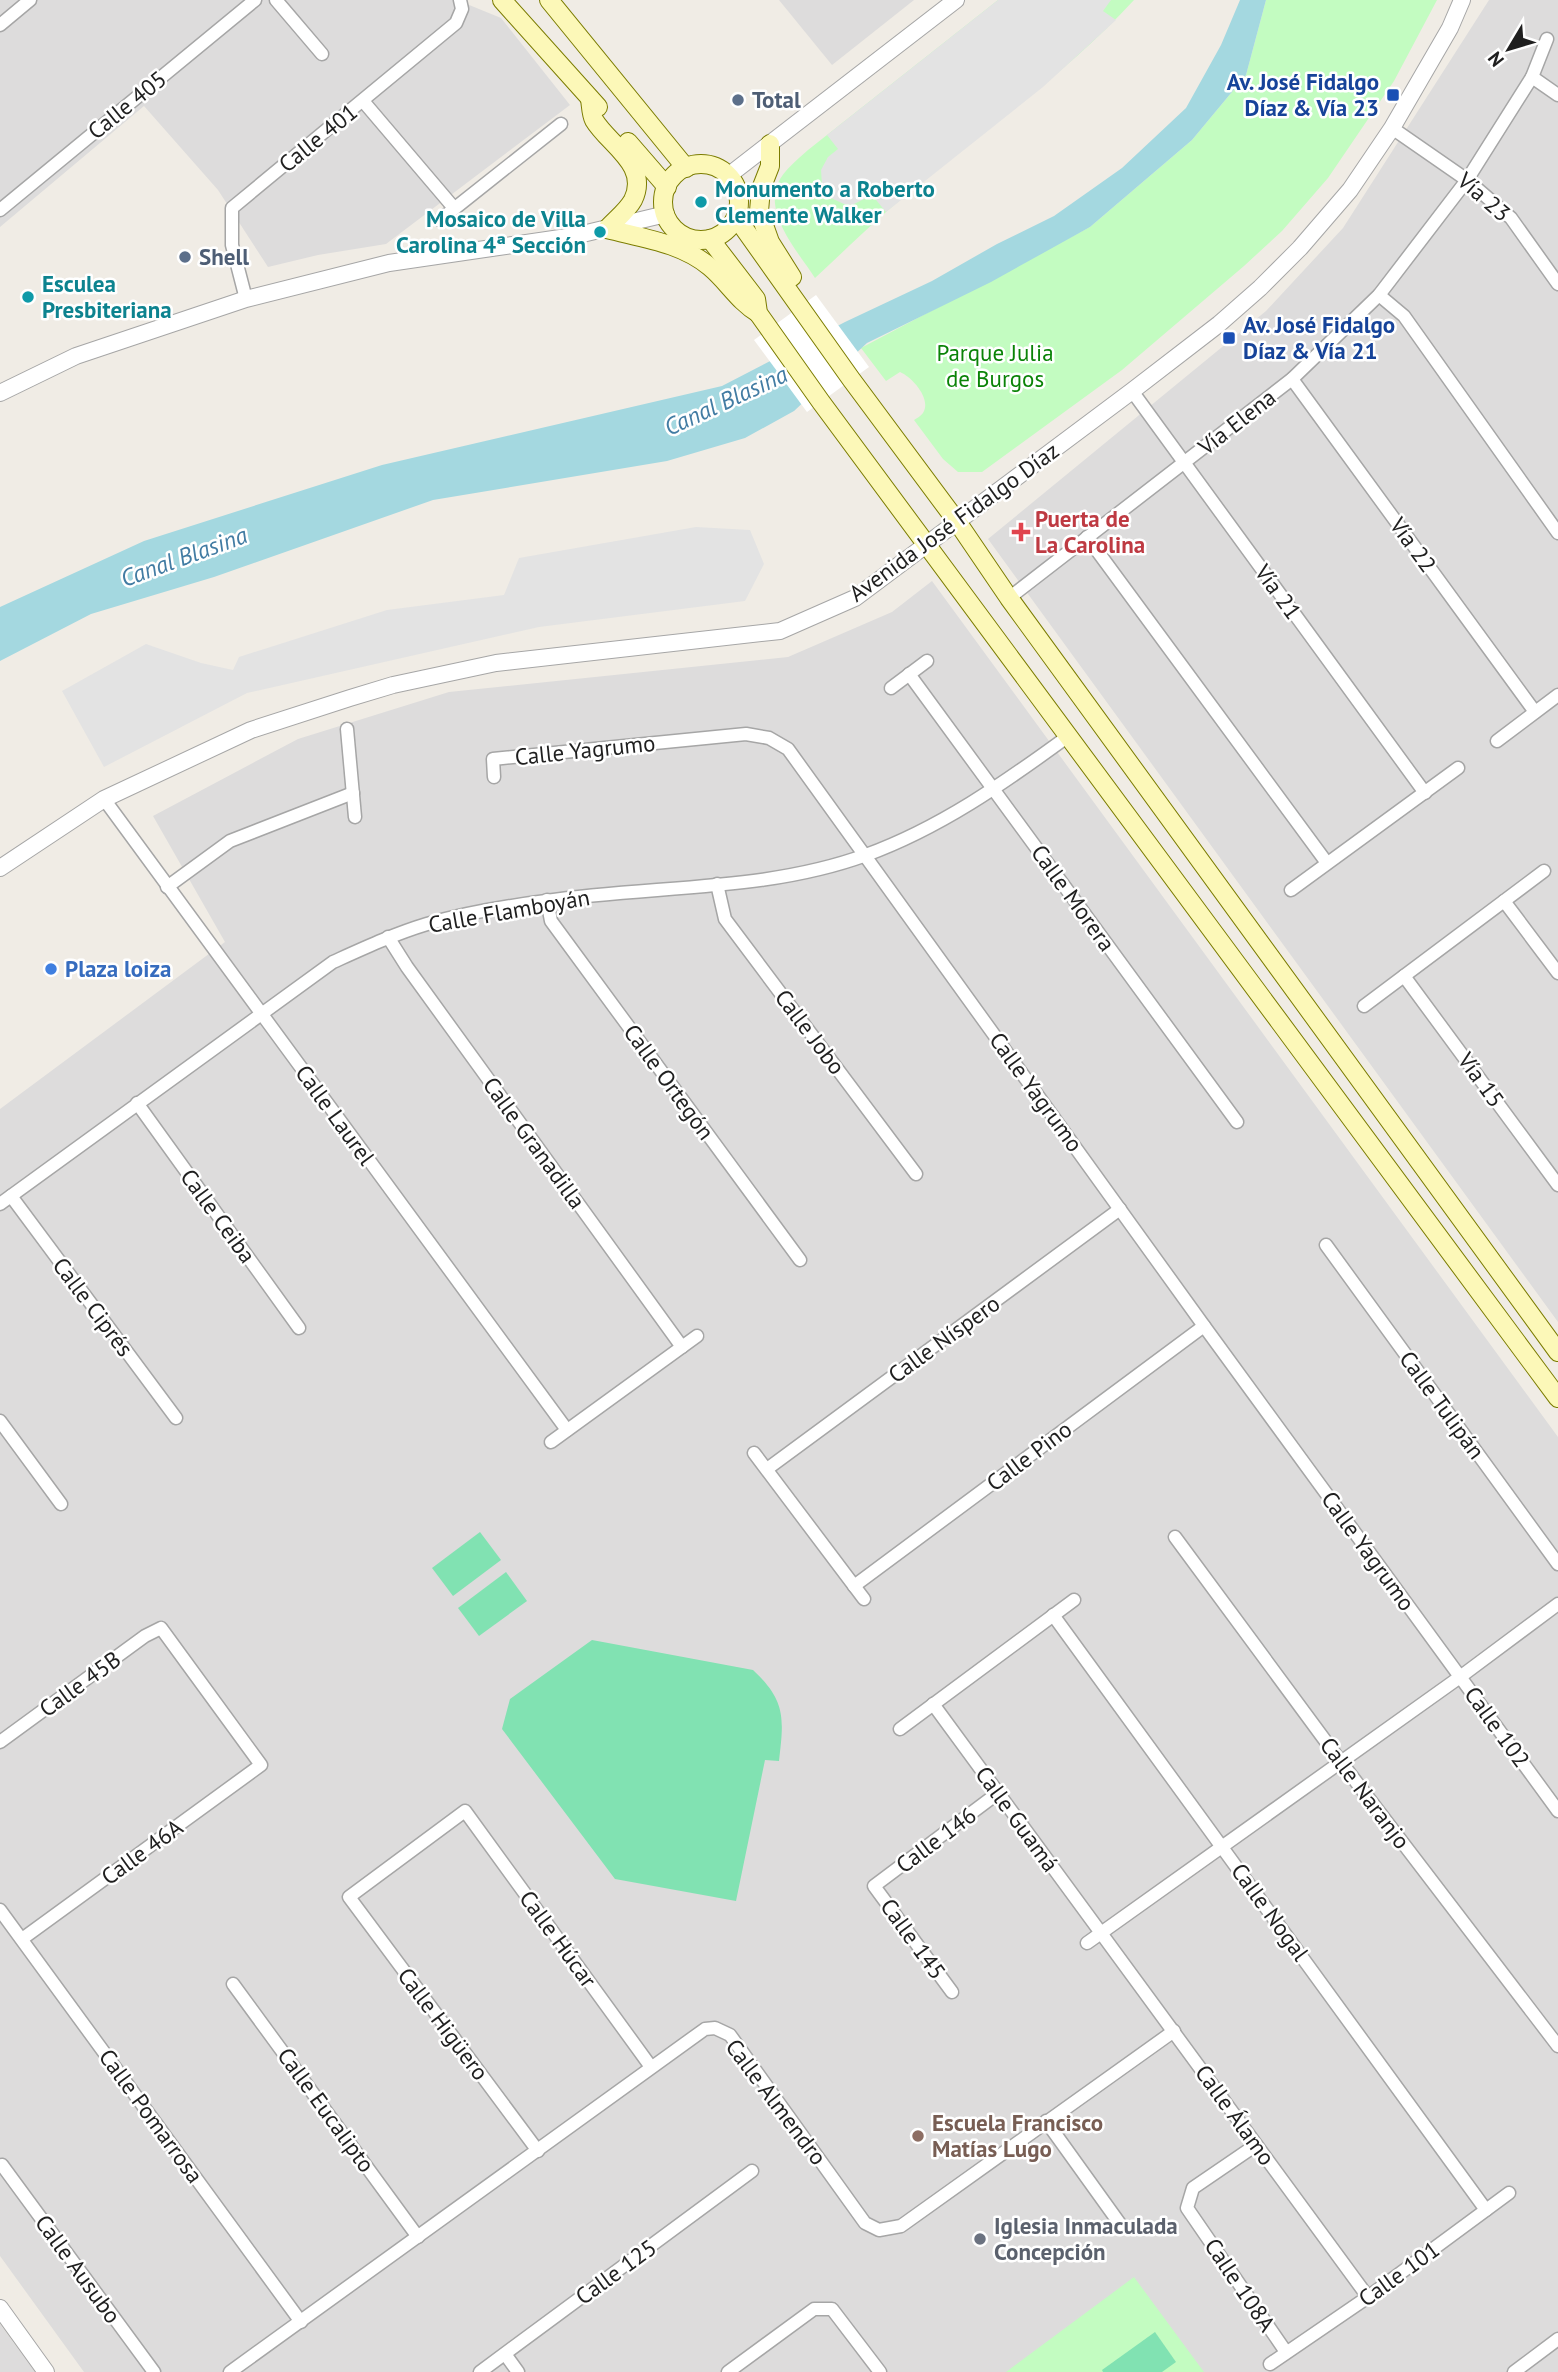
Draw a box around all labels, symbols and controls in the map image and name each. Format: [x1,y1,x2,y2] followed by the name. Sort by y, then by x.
[1474,14,1544,84] north arrow
[1482,47,1509,72] text: N
[81,64,172,145] street label: Calle 405
[1227,67,1379,122] place label: Av. José Fidalgo Díaz & Vía 23
[752,85,801,114] place label: Total
[1385,87,1401,103] marker: Av. José Fidalgo Díaz & Vía 23
[730,92,746,108] marker: Total
[272,97,363,178] street label: Calle 401
[1451,165,1517,228] street label: Vía 23
[715,174,935,229] place label: Monumento a Roberto Clemente Walker
[693,194,709,210] marker: Monumento a Roberto Clemente Walker
[396,204,586,259] place label: Mosaico de Villa Carolina 4ª Sección
[592,224,608,240] marker: Mosaico de Villa Carolina 4ª Sección
[199,242,249,271] place label: Shell
[177,249,193,265] marker: Shell
[42,269,172,324] place label: Esculea Presbiteriana
[20,289,36,305] marker: Esculea Presbiteriana
[1243,310,1395,365] place label: Av. José Fidalgo Díaz & Vía 21
[1221,330,1237,346] marker: Av. José Fidalgo Díaz & Vía 21
[936,338,1054,393] park label: Parque Julia de Burgos
[659,358,793,443] water label: Canal Blasina
[1191,382,1281,461] street label: Vía Elena
[843,436,1064,608] street label: Avenida José Fidalgo Díaz
[1035,504,1145,559] place label: Puerta de La Carolina
[1383,511,1443,578] street label: Vía 22
[116,519,252,594] water label: Canal Blasina
[1013,524,1029,540] marker: Puerta de La Carolina
[1248,558,1308,625] street label: Vía 21
[513,728,657,771] street label: Calle Yagrumo
[1025,839,1122,957] street label: Calle Morera
[426,882,592,939] street label: Calle Flamboyán
[65,954,171,983] place label: Plaza loiza
[43,961,59,977] marker: Plaza loiza
[769,983,852,1080] street label: Calle Jobo
[618,1018,721,1145] street label: Calle Ortegón
[983,1026,1090,1157] street label: Calle Yagrumo
[1451,1046,1511,1113] street label: Vía 15
[289,1059,382,1171] street label: Calle Laurel
[477,1071,592,1214] street label: Calle Granadilla
[175,1163,262,1268] street label: Calle Ceiba
[47,1252,140,1362] street label: Calle Ciprés
[882,1288,1005,1389] street label: Calle Níspero
[1393,1345,1491,1465] street label: Calle Tulipán
[980,1414,1077,1497] street label: Calle Pino
[1315,1485,1422,1616] street label: Calle Yagrumo
[33,1644,126,1723] street label: Calle 45B
[1458,1681,1536,1773] street label: Calle 102
[1314,1731,1417,1854] street label: Calle Naranjo
[969,1760,1065,1877] street label: Calle Guamá
[890,1800,982,1879] street label: Calle 146
[95,1812,189,1891] street label: Calle 46A
[1225,1857,1316,1966] street label: Calle Nogal
[514,1885,603,1993] street label: Calle Húcar
[874,1893,952,1985] street label: Calle 145
[392,1962,495,2086] street label: Calle Higüero
[720,2033,833,2170] street label: Calle Almendro
[271,2042,381,2178] street label: Calle Eucalipto
[93,2043,210,2189] street label: Calle Pomarrosa
[1189,2059,1282,2171] street label: Calle Álamo
[932,2108,1103,2163] place label: Escuela Francisco Matías Lugo
[910,2128,926,2144] marker: Escuela Francisco Matías Lugo
[29,2209,128,2329] street label: Calle Ausubo
[994,2211,1178,2266] place label: Iglesia Inmaculada Concepción
[972,2231,988,2247] marker: Iglesia Inmaculada Concepción
[1199,2232,1283,2337] street label: Calle 108A
[570,2233,662,2311] street label: Calle 125
[1353,2235,1445,2313] street label: Calle 101

